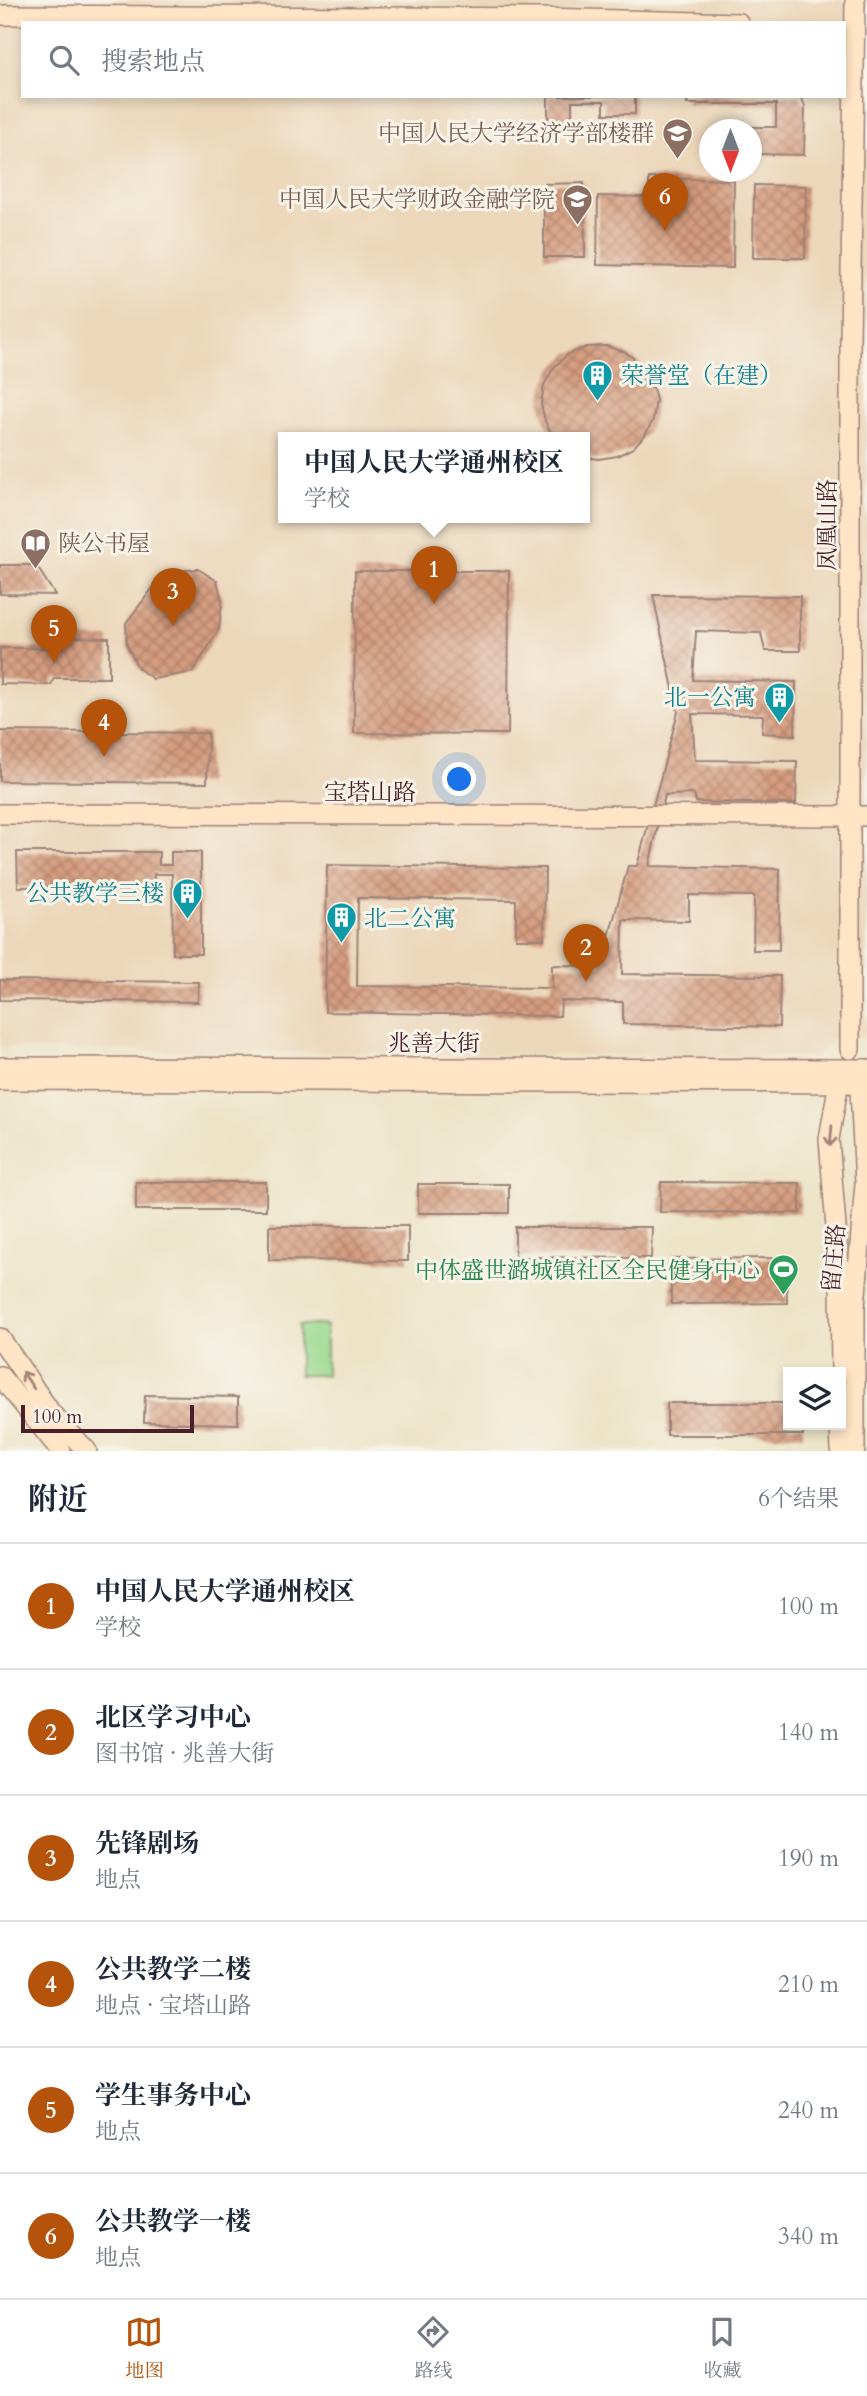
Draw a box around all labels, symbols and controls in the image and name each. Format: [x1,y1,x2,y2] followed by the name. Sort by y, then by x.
[21,21,846,98] search box
[45,41,83,79] icon: search
[101,44,205,79] text: 搜索地点
[660,116,694,160] school or university icon: 中国人民大学经济学部楼群
[378,118,654,149] place label: 中国人民大学经济学部楼群
[699,119,762,182] north arrow
[642,173,688,231] pin: 6
[561,182,595,226] school or university icon: 中国人民大学财政金融学院
[279,184,555,215] place label: 中国人民大学财政金融学院
[581,358,615,402] building icon: 荣誉堂（在建）
[621,360,782,391] place label: 荣誉堂（在建）
[278,432,590,523] popup
[304,445,564,480] text: 中国人民大学通州校区
[812,479,843,571] street label: 凤凰山路
[304,483,350,514] text: 学校
[18,526,52,570] library icon: 陕公书屋
[58,528,150,559] place label: 陕公书屋
[411,546,457,604] pin: 1
[150,568,196,626] pin: 3
[31,605,77,663] pin: 5
[762,680,796,724] building icon: 北一公寓
[664,682,756,713] place label: 北一公寓
[81,699,127,757] pin: 4
[442,762,476,796] your location
[324,777,416,808] street label: 宝塔山路
[170,876,204,920] building icon: 公共教学三楼
[26,878,164,909] place label: 公共教学三楼
[324,901,358,945] building icon: 北二公寓
[364,903,456,934] place label: 北二公寓
[563,924,609,982] pin: 2
[388,1028,480,1059] street label: 兆善大街
[824,1124,837,1147] one-way arrow
[816,1222,852,1294] street label: 留庄路
[766,1253,800,1297] sports icon: 中体盛世潞城镇社区全民健身中心
[415,1255,760,1286] place label: 中体盛世潞城镇社区全民健身中心
[783,1367,846,1430] map controls
[783,1367,846,1430] button: layers
[21,1371,35,1390] one-way arrow
[21,1402,194,1434] scale bar
[32,1404,82,1430] text: 100 m
[28,1479,88,1520] text: 附近
[758,1483,839,1514] text: 6个结果
[95,1574,355,1609] text: 中国人民大学通州校区
[45,1591,57,1622] text: 1
[778,1591,839,1622] text: 100 m
[95,1612,141,1643] text: 学校
[95,1700,251,1735] text: 北区学习中心
[45,1717,57,1748] text: 2
[778,1717,839,1748] text: 140 m
[95,1738,274,1769] text: 图书馆 · 兆善大街
[95,1826,199,1861] text: 先锋剧场
[45,1843,57,1874] text: 3
[778,1843,839,1874] text: 190 m
[95,1864,141,1895] text: 地点
[95,1952,251,1987] text: 公共教学二楼
[45,1969,57,2000] text: 4
[778,1969,839,2000] text: 210 m
[95,1990,251,2021] text: 地点 · 宝塔山路
[95,2078,251,2113] text: 学生事务中心
[45,2095,57,2126] text: 5
[778,2095,839,2126] text: 240 m
[95,2116,141,2147] text: 地点
[95,2204,251,2239] text: 公共教学一楼
[45,2221,57,2252] text: 6
[778,2221,839,2252] text: 340 m
[95,2242,141,2273] text: 地点
[125,2313,164,2384] tab: 地图
[414,2313,453,2384] tab: 路线
[703,2313,742,2384] tab: 收藏

